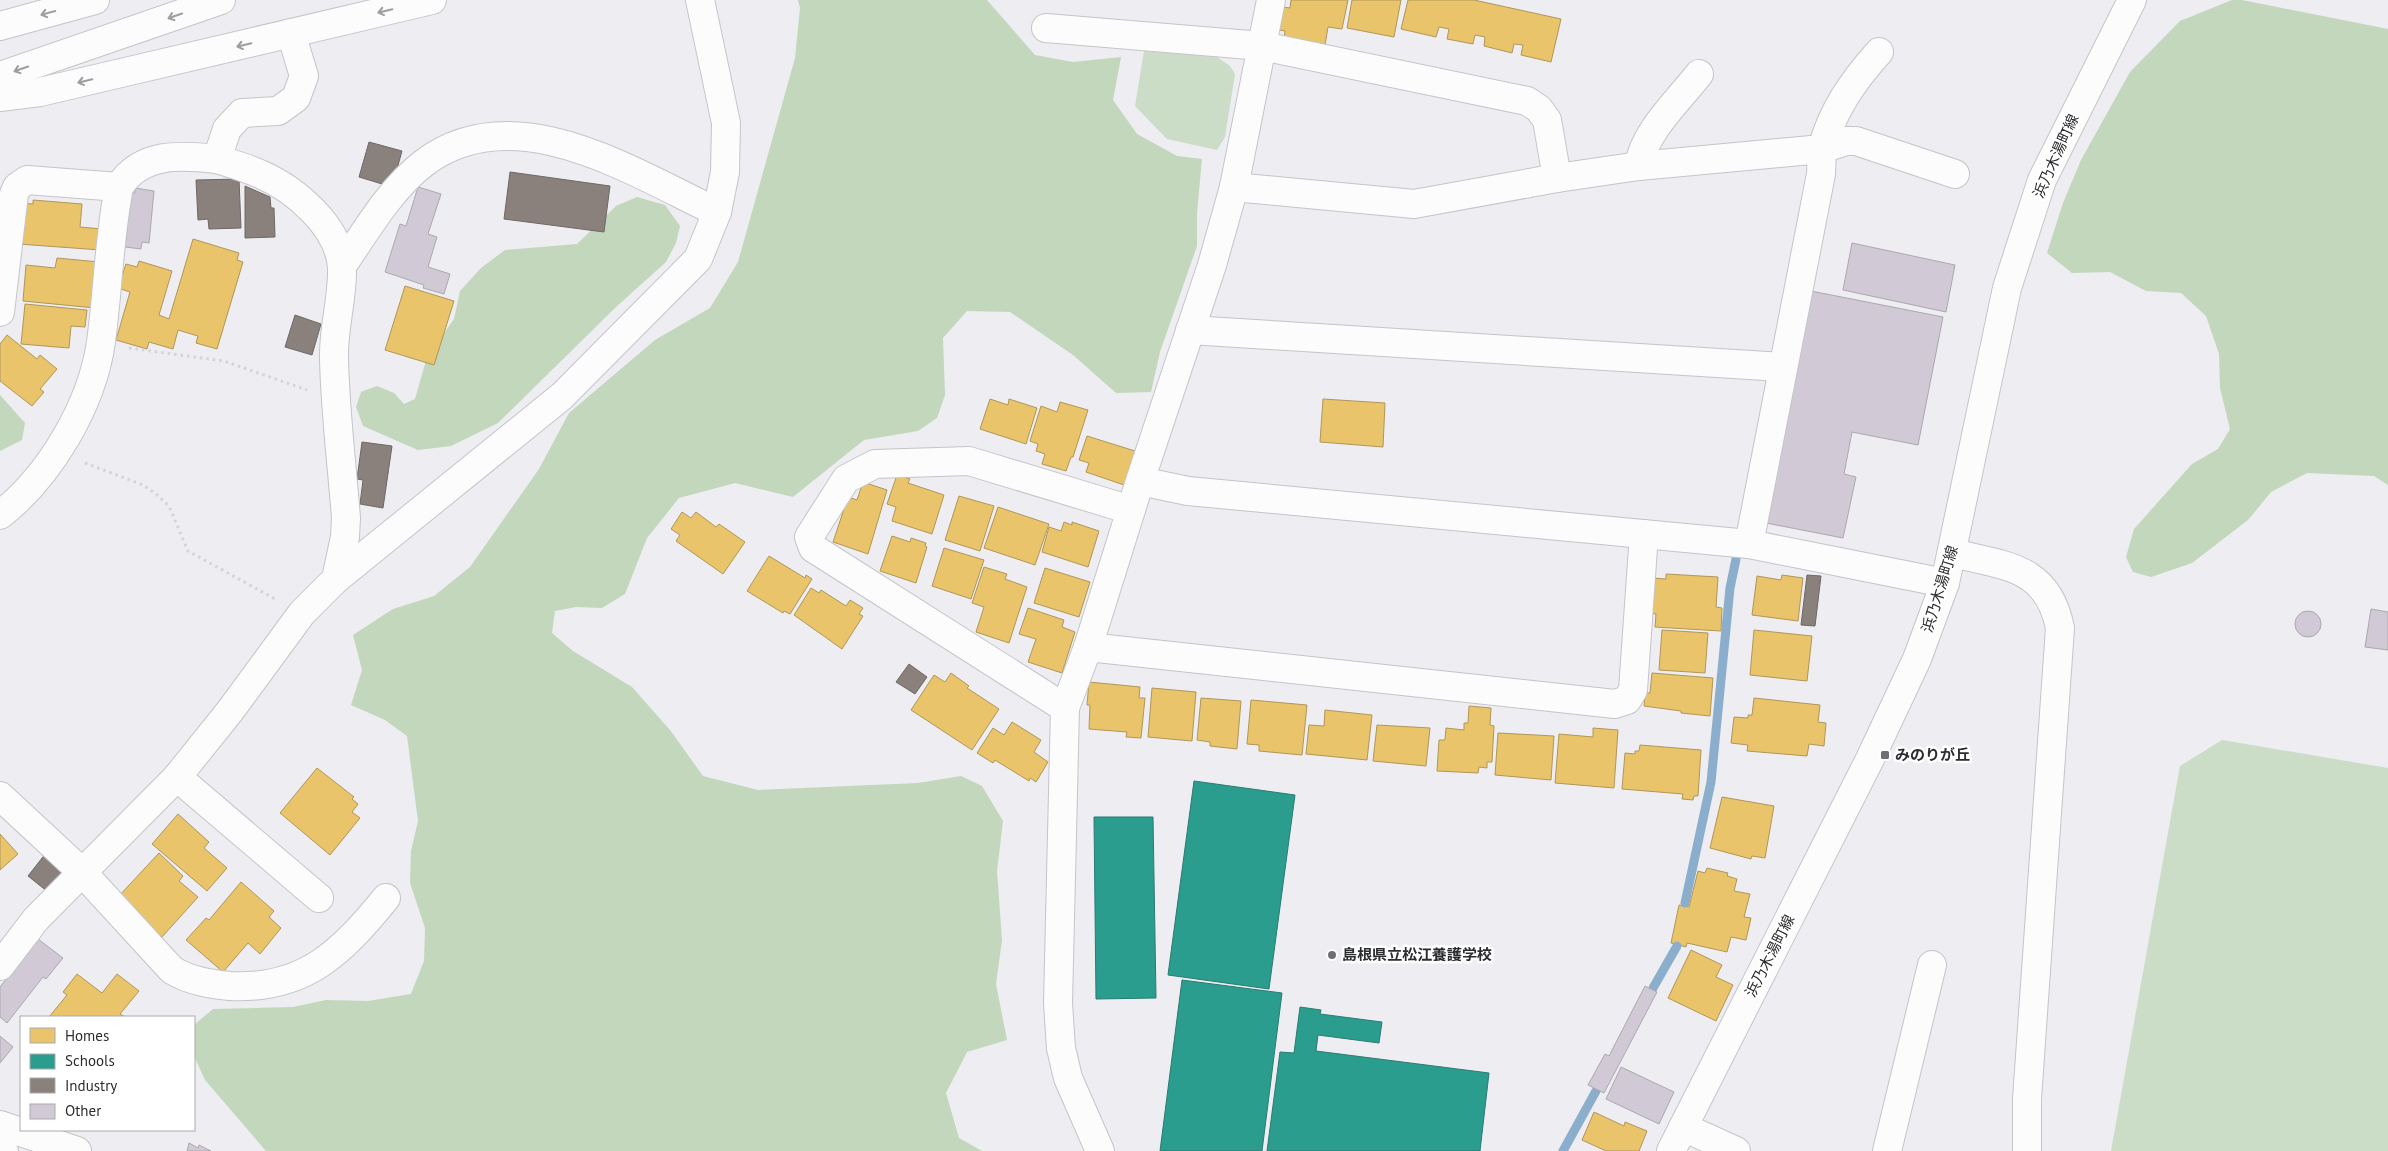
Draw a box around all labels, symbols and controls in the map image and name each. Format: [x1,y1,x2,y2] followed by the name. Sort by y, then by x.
[377,7,393,16] one-way arrow
[40,8,56,18] one-way arrow
[167,12,183,21] one-way arrow
[236,40,252,50] one-way arrow
[14,65,29,74] one-way arrow
[78,77,94,86] one-way arrow
[2029,111,2083,201] street label: 浜乃木湯町線
[1917,543,1962,635] street label: 浜乃木湯町線
[1895,745,1970,764] place label: みのりが丘
[1879,749,1891,761] marker: みのりが丘
[1741,911,1798,1000] street label: 浜乃木湯町線
[1342,945,1492,964] place label: 島根県立松江養護学校
[1326,949,1338,961] marker: 島根県立松江養護学校
[20,1016,195,1131] legend
[65,1026,109,1045] text: Homes
[65,1051,115,1070] text: Schools
[65,1076,117,1095] text: Industry
[65,1101,101,1120] text: Other

